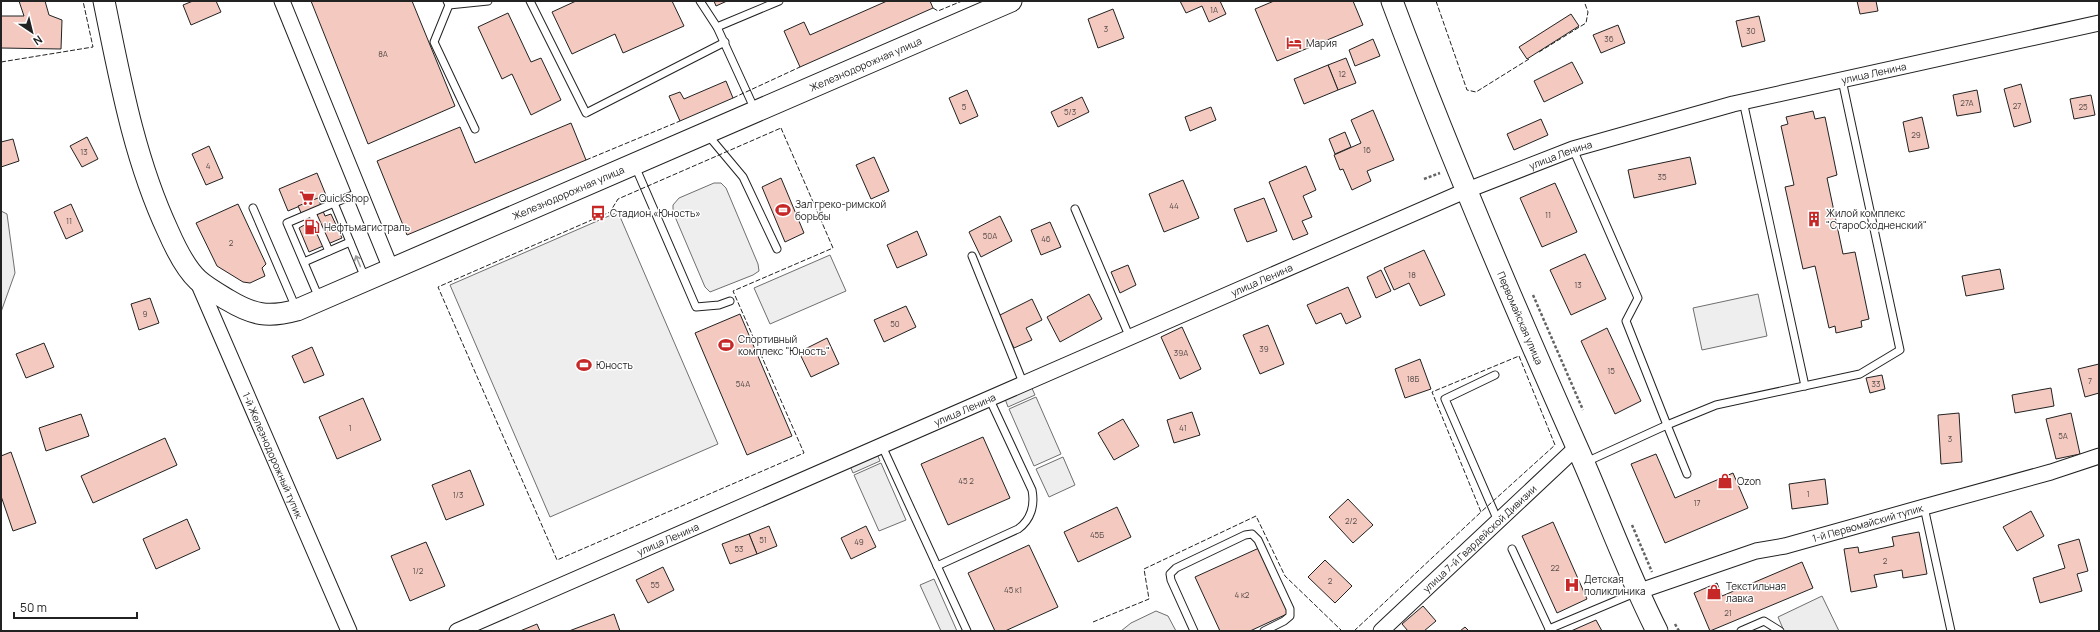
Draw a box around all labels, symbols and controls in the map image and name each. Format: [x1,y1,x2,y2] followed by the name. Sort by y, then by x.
[1210,4,1218,15] house number: 1А
[12,12,52,52] north arrow
[1104,23,1108,34] house number: 3
[1746,25,1756,36] house number: 30
[30,32,46,49] text: N
[1604,33,1614,44] house number: 36
[807,34,924,94] street label: Железнодорожная улица
[1285,34,1303,52] hotel icon: Мария
[1306,36,1337,50] place label: Мария
[378,48,388,59] house number: 8А
[1840,59,1908,87] street label: улица Ленина
[1338,68,1346,79] house number: 12
[1960,97,1974,108] house number: 27А
[2013,100,2021,111] house number: 27
[962,101,967,112] house number: 5
[2078,101,2088,112] house number: 25
[1064,106,1076,117] house number: 5/3
[1911,129,1921,140] house number: 29
[1527,137,1594,173] street label: улица Ленина
[1363,144,1371,155] house number: 16
[80,146,88,157] house number: 13
[206,160,211,171] house number: 4
[510,162,626,223] street label: Железнодорожная улица
[1657,171,1667,182] house number: 35
[298,189,316,207] supermarket icon: QuickShop
[319,191,369,205] place label: QuickShop
[795,197,886,223] place label: Зал греко-римской борьбы
[1169,200,1179,211] house number: 44
[774,201,792,219] sports icon: Зал греко-римской борьбы
[589,204,607,222] bus stop icon: Стадион «Юность»
[610,206,701,220] place label: Стадион «Юность»
[1826,206,1927,232] place label: Жилой комплекс "СтароСходненский"
[1545,209,1551,220] house number: 11
[1805,210,1823,228] building icon: Жилой комплекс "СтароСходненский"
[66,215,72,226] house number: 11
[303,218,321,236] fuel station icon: Нефтьмагистраль
[324,220,410,234] place label: Нефтьмагистраль
[983,230,997,241] house number: 50А
[1041,233,1051,244] house number: 46
[229,237,234,248] house number: 2
[354,256,362,268] one-way arrow
[1229,260,1295,299] street label: улица Ленина
[1408,269,1416,280] house number: 18
[1494,269,1547,367] street label: Первомайская улица
[1574,279,1582,290] house number: 13
[143,308,148,319] house number: 9
[890,318,900,329] house number: 50
[738,332,830,358] place label: Спортивный комплекс "Юность"
[717,336,735,354] sports icon: Спортивный комплекс "Юность"
[1259,343,1269,354] house number: 39
[1174,347,1188,358] house number: 39А
[575,356,593,374] sports icon: Юность
[596,358,633,372] place label: Юность
[1607,365,1615,376] house number: 15
[1407,373,1419,384] house number: 18Б
[2088,375,2092,386] house number: 7
[736,378,750,389] house number: 54А
[1872,378,1880,389] house number: 33
[239,390,307,522] street label: 1-й Железнодорожный тупик
[932,390,998,429] street label: улица Ленина
[348,422,352,433] house number: 1
[1179,422,1187,433] house number: 41
[2058,430,2068,441] house number: 5А
[1948,433,1952,444] house number: 3
[1716,472,1734,490] shop icon: Ozon
[1737,474,1761,488] place label: Ozon
[958,475,974,486] house number: 45 2
[1419,482,1539,596] street label: улица 7-й Гвардейской Дивизии
[1806,488,1810,499] house number: 1
[453,489,463,500] house number: 1/3
[1693,497,1701,508] house number: 17
[1810,500,1926,545] street label: 1-й Первомайский тупик
[1345,515,1358,526] house number: 2/2
[635,519,701,559] street label: улица Ленина
[1090,529,1104,540] house number: 45Б
[759,534,767,545] house number: 51
[854,536,864,547] house number: 49
[734,543,744,554] house number: 53
[1883,555,1888,566] house number: 2
[1550,562,1560,573] house number: 22
[413,565,424,576] house number: 1/2
[1584,572,1645,598] place label: Детская поликлиника
[1328,575,1333,586] house number: 2
[1563,576,1581,594] hospital icon: Детская поликлиника
[650,579,660,590] house number: 55
[1726,579,1786,605] place label: Текстильная лавка
[1705,583,1723,601] shop icon: Текстильная лавка
[1004,584,1022,595] house number: 45 к1
[1235,589,1250,600] house number: 4 к2
[14,594,137,620] scale bar
[20,599,47,616] text: 50 m
[1724,607,1732,618] house number: 21

